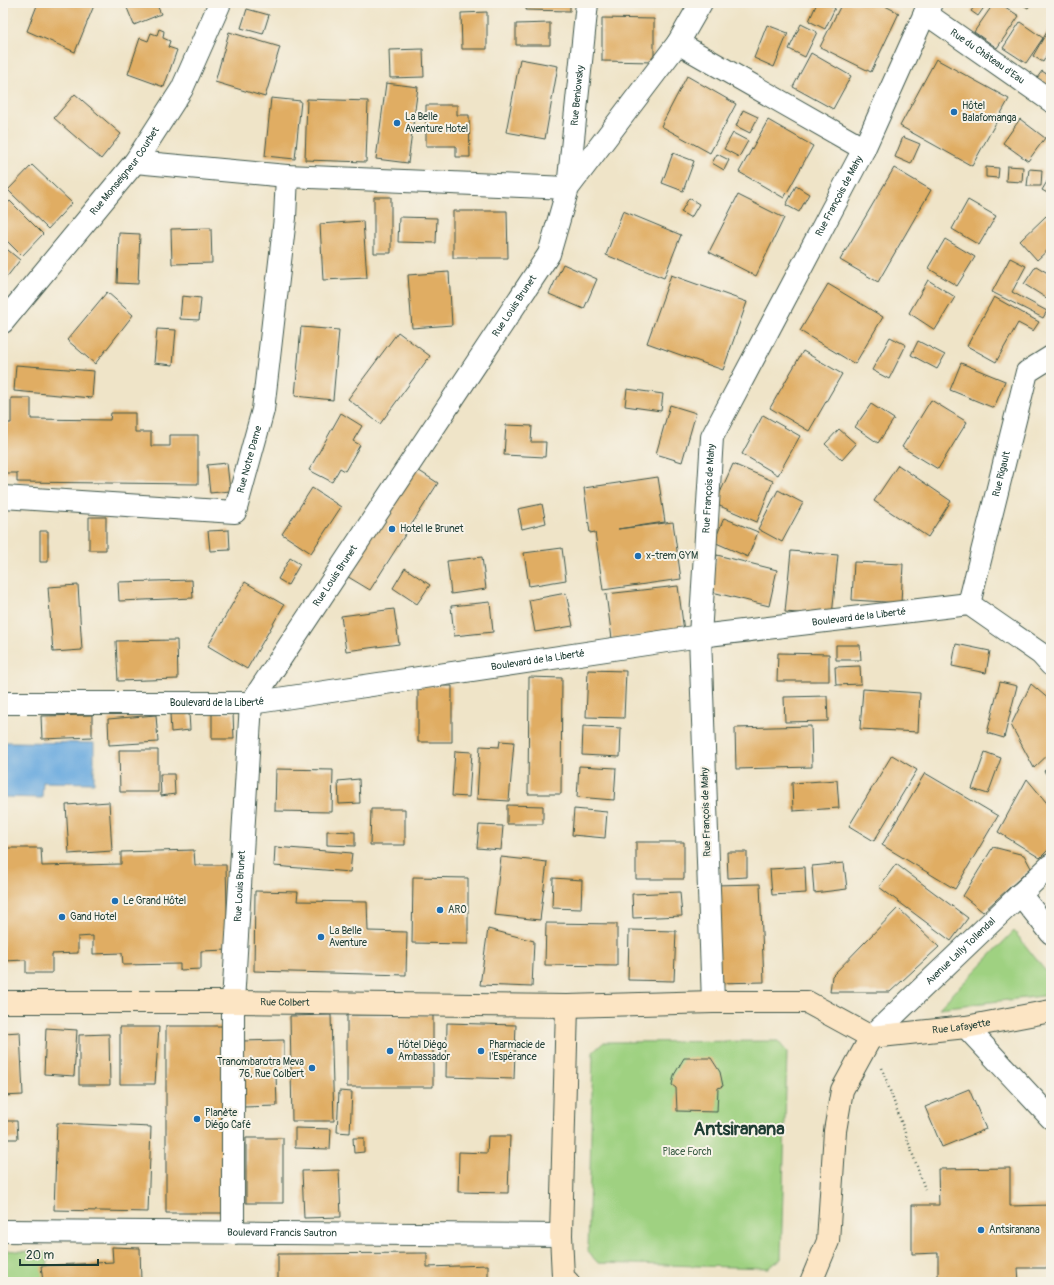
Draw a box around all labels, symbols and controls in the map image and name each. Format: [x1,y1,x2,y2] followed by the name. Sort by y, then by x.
[948,26,1027,87] street label: Rue du Château d'Eau
[568,64,587,126] street label: Rue Beniowsky
[962,100,1017,124] place label: Hôtel Balafomanga
[949,107,959,117] marker: Hôtel Balafomanga
[405,111,468,135] place label: La Belle Aventure Hotel
[392,118,402,128] marker: La Belle Aventure Hotel
[88,124,162,218] street label: Rue Monseigneur Courbet
[813,153,866,238] street label: Rue François de Mahy
[490,272,540,339] street label: Rue Louis Brunet
[234,424,264,494] street label: Rue Notre Dame
[700,443,718,534] street label: Rue François de Mahy
[990,449,1013,498] street label: Rue Rigault
[400,523,465,535] place label: Hotel le Brunet
[387,524,397,534] marker: Hotel le Brunet
[311,542,361,609] street label: Rue Louis Brunet
[646,550,698,562] place label: x-trem GYM
[633,551,643,561] marker: x-trem GYM
[811,606,907,629] street label: Boulevard de la Liberté
[490,647,585,673] street label: Boulevard de la Liberté
[170,695,265,709] street label: Boulevard de la Liberté
[698,766,714,857] street label: Rue François de Mahy
[232,849,248,922] street label: Rue Louis Brunet
[123,895,186,907] place label: Le Grand Hôtel
[110,896,120,906] marker: Le Grand Hôtel
[448,904,467,916] place label: ARO
[435,905,445,915] marker: ARO
[70,911,117,923] place label: Gand Hotel
[57,912,67,922] marker: Gand Hotel
[923,915,998,987] street label: Avenue Lally Tollendal
[329,925,367,949] place label: La Belle Aventure
[316,932,326,942] marker: La Belle Aventure
[260,996,311,1009] street label: Rue Colbert
[932,1017,992,1037] street label: Rue Lafayette
[398,1039,450,1063] place label: Hôtel Diégo Ambassador
[489,1039,545,1063] place label: Pharmacie de l'Espérance
[385,1046,395,1056] marker: Hôtel Diégo Ambassador
[476,1046,486,1056] marker: Pharmacie de l'Espérance
[217,1056,305,1080] place label: Tranombarotra Meva 76, Rue Colbert
[307,1063,317,1073] marker: Tranombarotra Meva 76, Rue Colbert
[205,1107,251,1131] place label: Planète Diégo Café
[192,1114,202,1124] marker: Planète Diégo Café
[693,1118,785,1141] district label: Antsiranana
[663,1146,712,1158] park label: Place Forch
[989,1224,1040,1236] place label: Antsiranana
[976,1225,986,1235] marker: Antsiranana
[227,1227,337,1239] street label: Boulevard Francis Sautron
[20,1241,98,1267] scale bar
[26,1248,55,1263] text: 20 m

